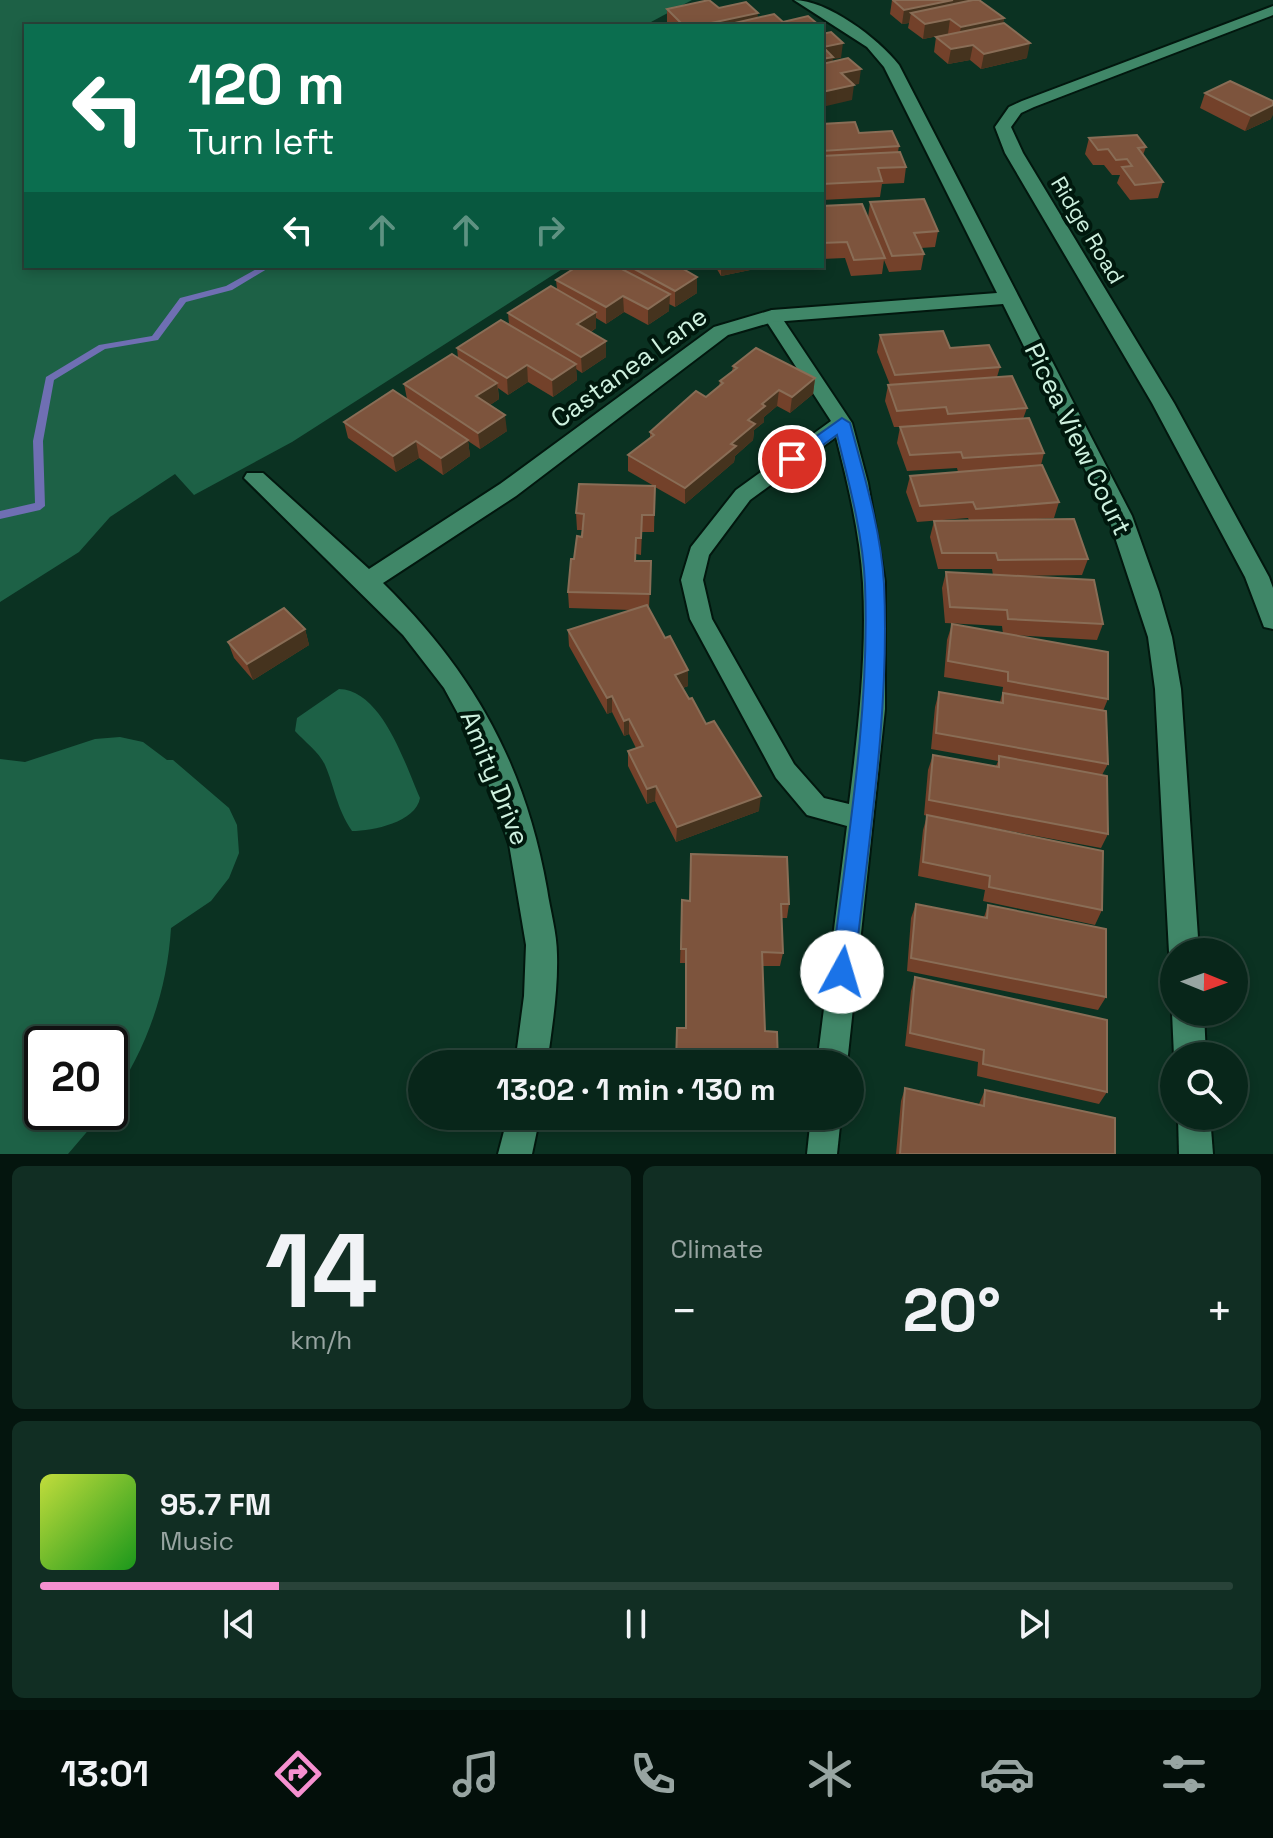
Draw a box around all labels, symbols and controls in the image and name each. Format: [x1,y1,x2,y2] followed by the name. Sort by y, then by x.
[188,49,345,120] text: 120 m
[56,56,160,160] icon: left
[188,119,335,165] text: Turn left
[1045,171,1131,289] street label: Ridge Road
[276,208,320,252] icon: left
[360,208,404,252] icon: ahead
[444,208,488,252] icon: ahead
[528,208,572,252] icon: right
[544,299,714,435] street label: Castanea Lane
[1017,337,1139,541] street label: Picea View Court
[758,425,826,493] pin
[770,437,814,481] icon: arrive
[453,706,537,850] street label: Amity Drive
[800,930,884,1014] position arrow
[1160,938,1248,1026] north arrow
[1160,938,1248,1130] map controls
[24,1026,128,1130] speed limit sign: 20
[1160,1042,1248,1130] button: search
[496,1070,776,1109] text: 13:02 · 1 min · 130 m
[265,1205,378,1337] text: 14
[671,1232,763,1266] text: Climate
[903,1272,1001,1349] text: 20°
[671,1283,698,1339] text: −
[1206,1283,1233,1339] text: +
[290,1323,352,1357] text: km/h
[160,1485,271,1524] text: 95.7 FM
[160,1524,234,1558] text: Music
[217,1602,261,1646] icon: previous
[614,1602,658,1646] icon: pause
[1012,1602,1056,1646] icon: next
[270,1746,326,1802] icon: directions
[448,1746,504,1802] icon: music
[625,1746,681,1802] icon: phone
[802,1746,858,1802] icon: climate
[979,1746,1035,1802] icon: car
[1156,1746,1212,1802] icon: filters
[61,1751,149,1797] text: 13:01

